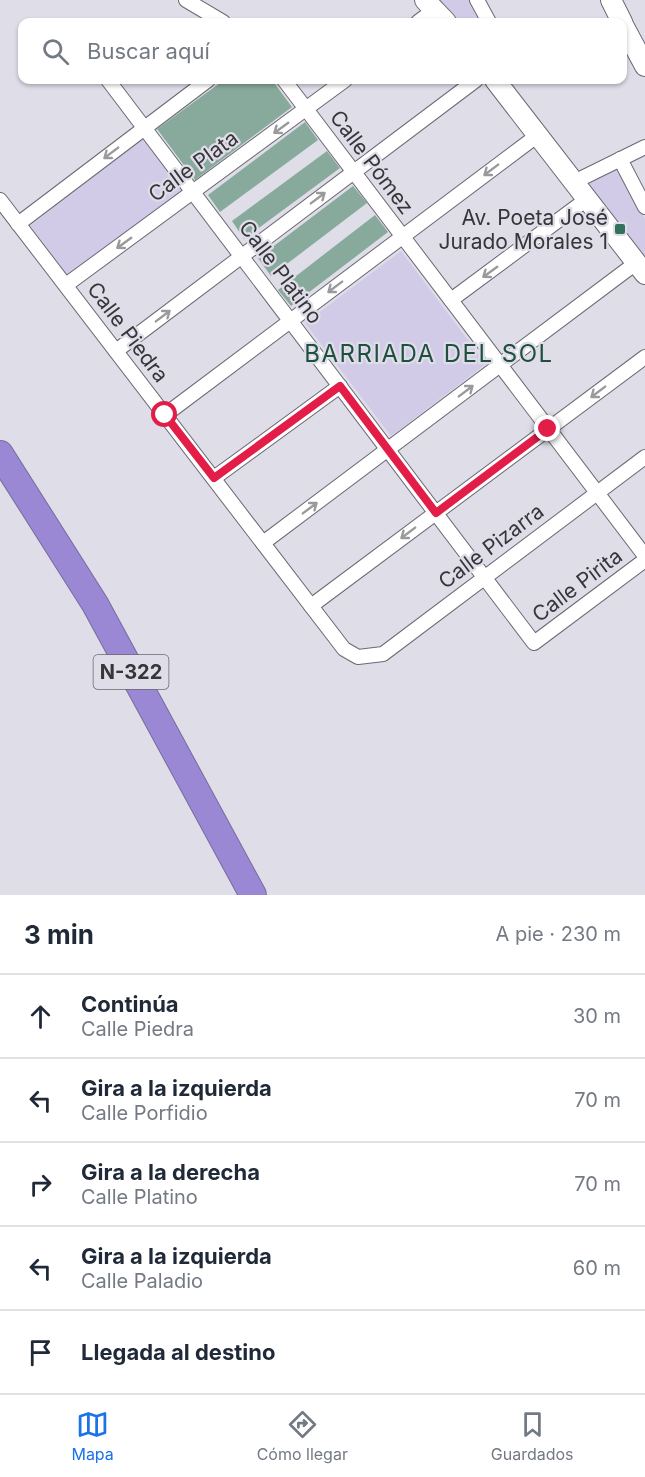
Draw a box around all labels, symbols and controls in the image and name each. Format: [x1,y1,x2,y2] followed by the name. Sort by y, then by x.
[18,18,627,84] search box
[39,35,72,68] icon: search
[87,38,210,64] text: Buscar aquí
[325,105,419,219] street label: Calle Pómez
[274,121,290,134] one-way arrow
[143,125,243,207] street label: Calle Plata
[104,147,120,160] one-way arrow
[483,164,499,177] one-way arrow
[310,192,326,205] one-way arrow
[438,205,608,254] place label: Av. Poeta José Jurado Morales 1
[234,215,328,329] street label: Calle Platino
[613,222,627,236] marker: Av. Poeta José Jurado Morales 1
[116,236,132,249] one-way arrow
[482,265,498,278] one-way arrow
[82,277,174,387] street label: Calle Piedra
[327,280,343,293] one-way arrow
[154,310,170,322] one-way arrow
[304,339,554,368] district label: BARRIADA DEL SOL
[457,384,473,397] one-way arrow
[591,385,607,398] one-way arrow
[151,401,177,427] route start
[534,415,560,441] route end
[433,498,549,594] street label: Calle Pizarra
[301,501,317,514] one-way arrow
[401,527,417,540] one-way arrow
[527,543,627,627] street label: Calle Pirita
[94,655,168,689] road number: N-322
[24,919,94,950] text: 3 min
[496,922,621,946] text: A pie · 230 m
[81,991,179,1017] text: Continúa
[24,1000,57,1033] icon: ahead
[573,1004,621,1028] text: 30 m
[81,1017,194,1041] text: Calle Piedra
[81,1075,272,1101] text: Gira a la izquierda
[24,1084,57,1117] icon: left
[574,1088,621,1112] text: 70 m
[81,1101,208,1125] text: Calle Porfidio
[81,1159,260,1185] text: Gira a la derecha
[24,1168,57,1201] icon: right
[574,1172,621,1196] text: 70 m
[81,1185,198,1209] text: Calle Platino
[81,1243,272,1269] text: Gira a la izquierda
[24,1252,57,1285] icon: left
[573,1256,621,1280] text: 60 m
[81,1269,203,1293] text: Calle Paladio
[24,1336,57,1369] icon: arrive
[81,1339,275,1365] text: Llegada al destino
[71,1408,114,1464] tab: Mapa
[257,1408,348,1464] tab: Cómo llegar
[491,1408,574,1464] tab: Guardados

